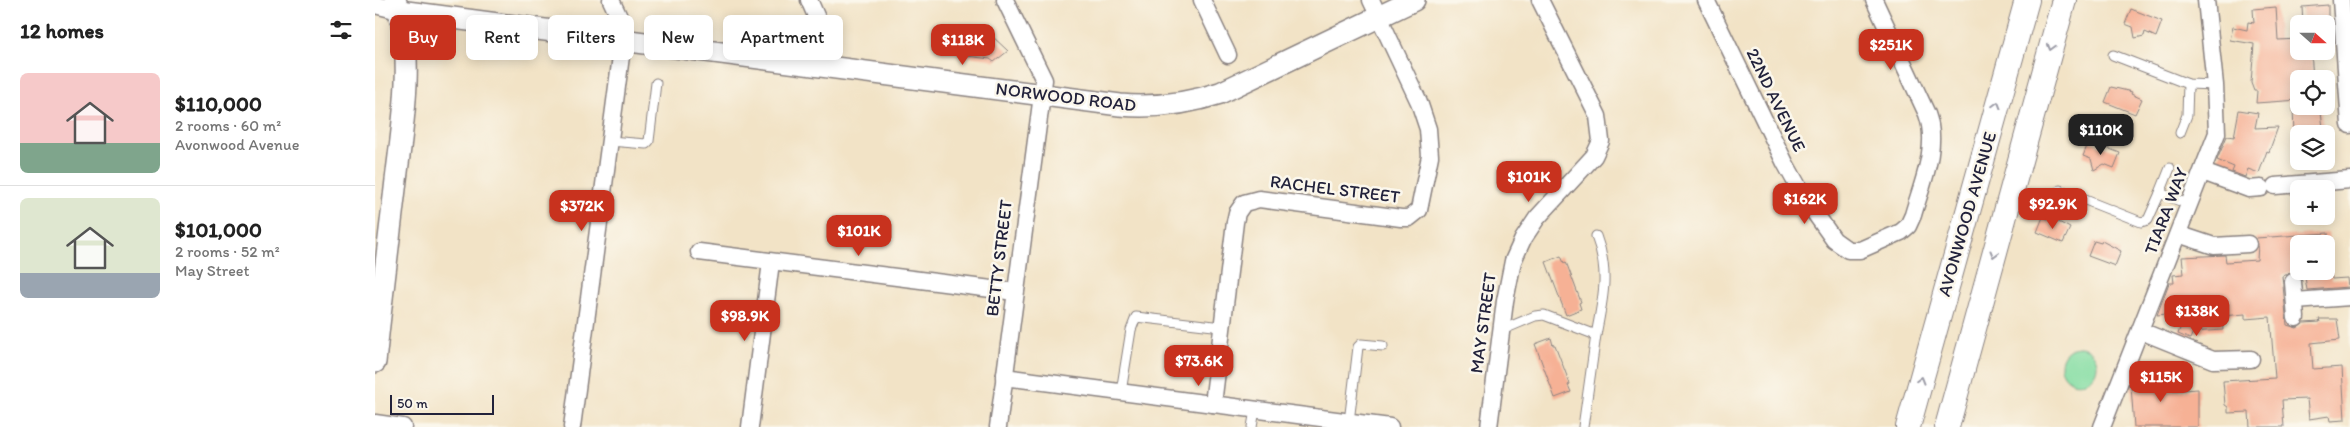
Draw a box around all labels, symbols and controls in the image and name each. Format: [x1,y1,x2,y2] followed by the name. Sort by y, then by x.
[390,15,456,60] chip: Buy
[466,15,538,60] chip: Rent
[548,15,634,60] chip: Filters
[644,15,713,60] chip: New
[723,15,843,60] chip: Apartment
[2290,15,2335,60] north arrow
[2290,15,2335,280] map controls
[327,16,355,44] icon: filters
[20,18,104,43] text: 12 homes
[928,23,998,66] pin: $118K
[1856,28,1926,71] pin: $251K
[942,30,984,49] text: $118K
[1870,35,1912,54] text: $251K
[2046,42,2056,51] one-way arrow
[1741,45,1811,156] street label: 22ND AVENUE
[2290,70,2335,115] button: locate
[995,77,1138,117] street label: NORWOOD ROAD
[175,91,262,116] text: $110,000
[60,93,120,153] icon: home
[1992,102,2002,110] one-way arrow
[2066,114,2136,156] pin: $110K
[175,116,281,135] text: 2 rooms · 60 m²
[2079,120,2123,139] text: $110K
[2290,125,2335,170] button: layers
[1933,129,2001,299] street label: AVONWOOD AVENUE
[175,135,299,154] text: Avonwood Avenue
[1494,160,1564,203] pin: $101K
[2139,164,2193,258] street label: TIARA WAY
[1507,167,1551,186] text: $101K
[1269,170,1401,208] street label: RACHEL STREET
[2290,180,2335,225] button: +
[1770,182,1840,225] pin: $162K
[2012,188,2094,230] pin: $92.9K
[1784,189,1826,208] text: $162K
[547,190,617,232] pin: $372K
[2029,194,2077,213] text: $92.9K
[560,196,604,215] text: $372K
[981,198,1017,318] street label: BETTY STREET
[824,214,894,257] pin: $101K
[175,217,262,242] text: $101,000
[60,218,120,278] icon: home
[837,221,881,240] text: $101K
[2290,235,2335,280] button: −
[175,242,280,261] text: 2 rooms · 52 m²
[1989,250,2000,259] one-way arrow
[175,261,250,280] text: May Street
[1465,271,1501,375] street label: MAY STREET
[2162,294,2232,337] pin: $138K
[704,300,786,342] pin: $98.9K
[2175,301,2219,320] text: $138K
[721,306,769,325] text: $98.9K
[1158,344,1240,387] pin: $73.6K
[1175,351,1223,370] text: $73.6K
[2126,360,2196,403] pin: $115K
[2140,367,2182,386] text: $115K
[1915,376,1926,384] one-way arrow
[390,392,494,415] scale bar
[397,395,428,412] text: 50 m

